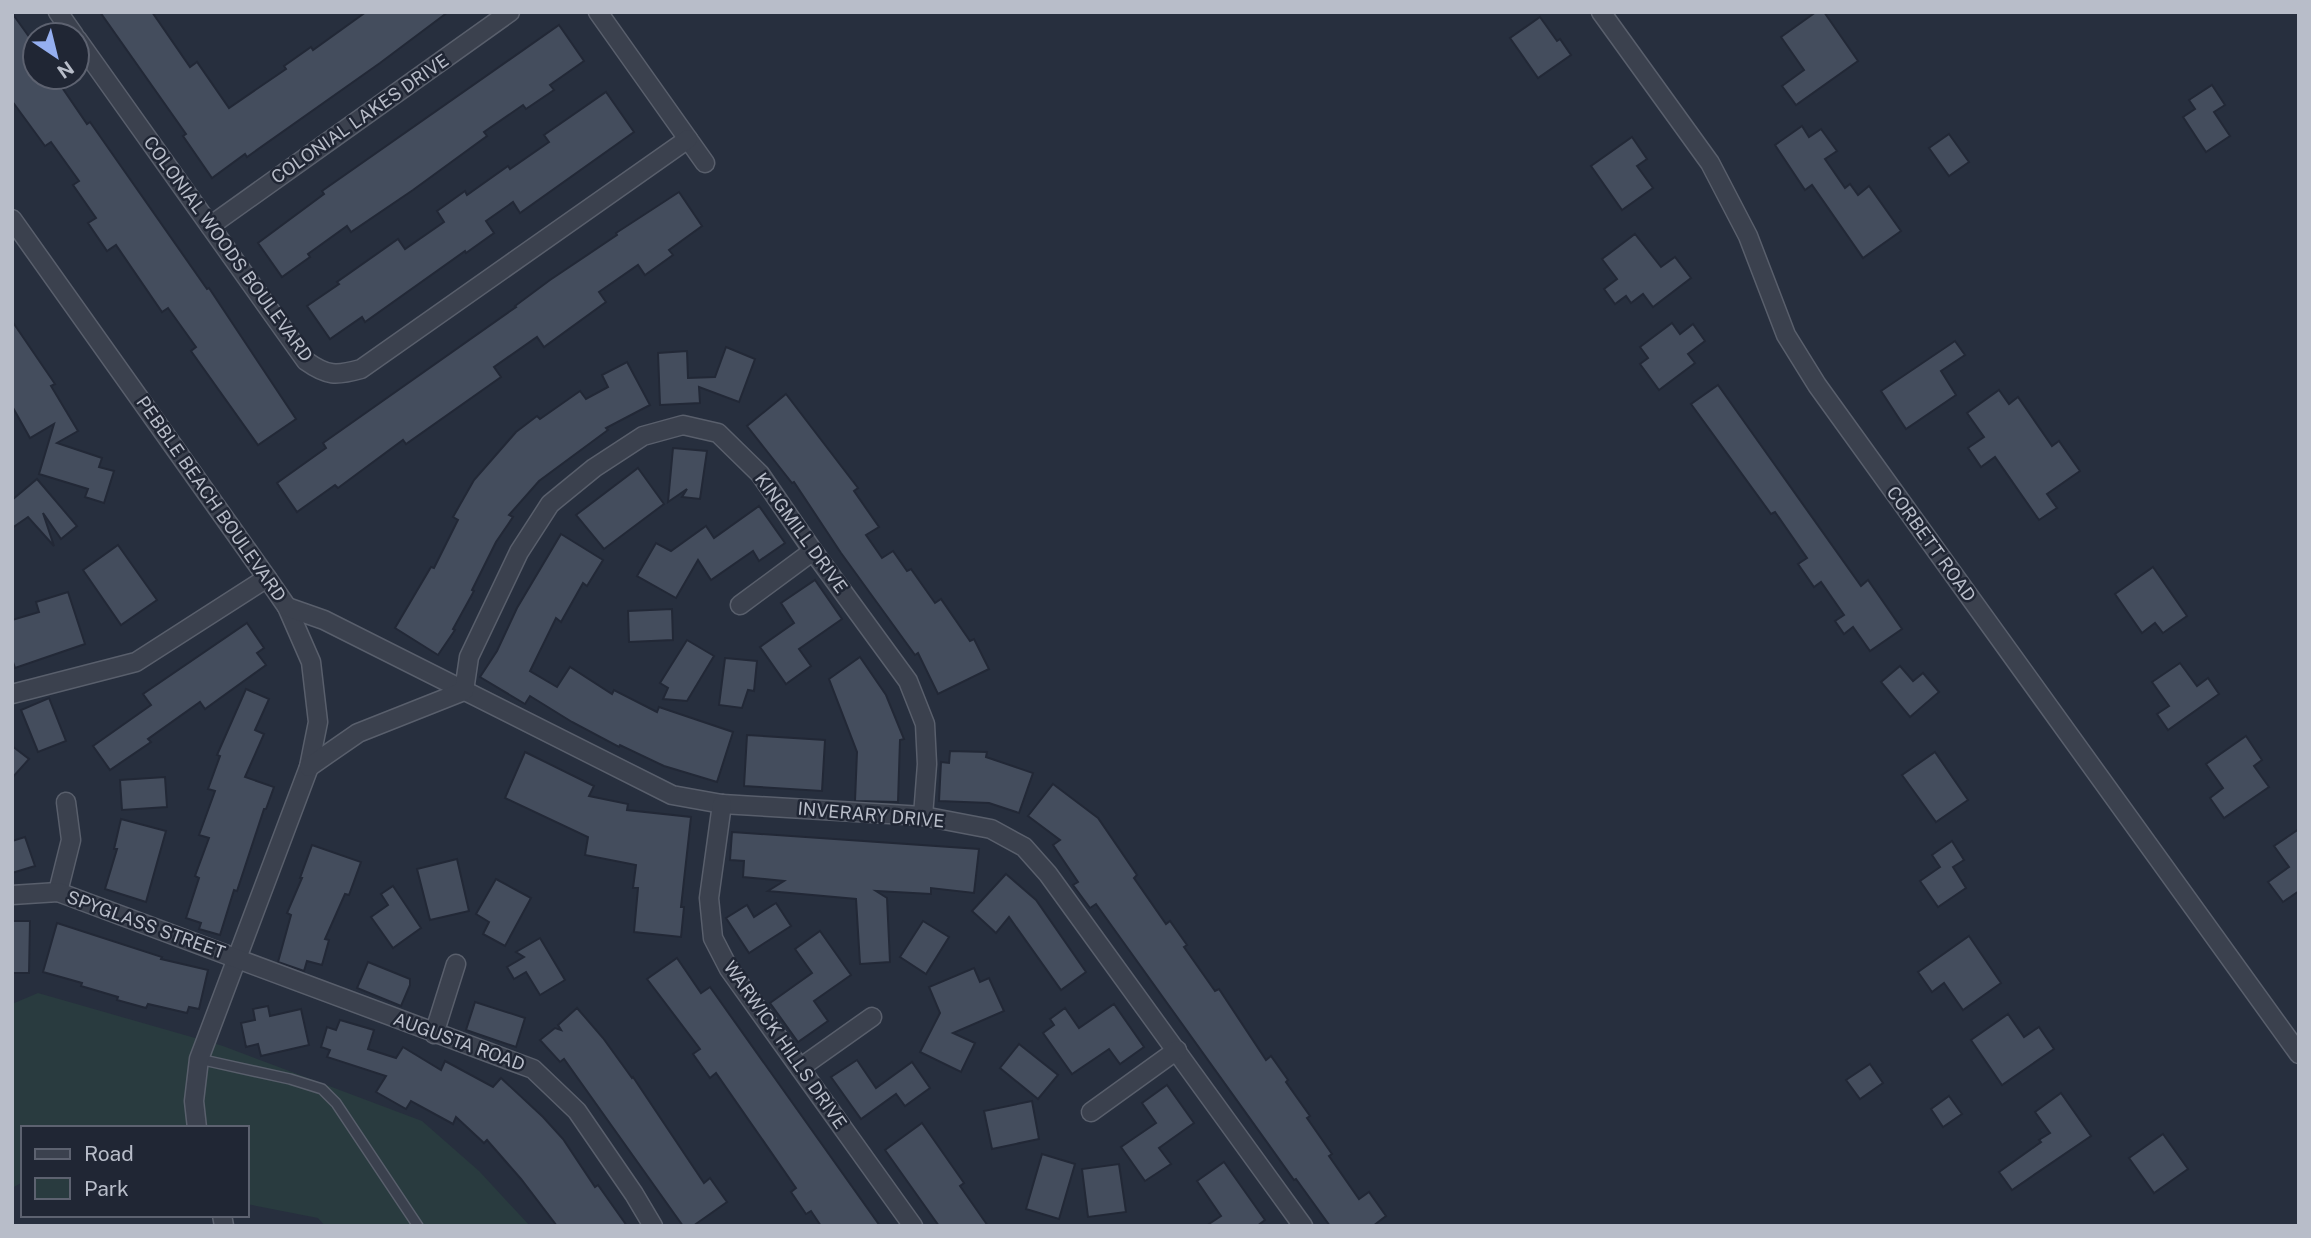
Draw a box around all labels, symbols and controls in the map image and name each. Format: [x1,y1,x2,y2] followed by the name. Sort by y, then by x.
[21,21,91,91] north arrow
[267,49,452,188] street label: COLONIAL LAKES DRIVE
[53,57,78,83] text: N
[140,132,317,365] street label: COLONIAL WOODS BOULEVARD
[132,392,290,605] street label: PEBBLE BEACH BOULEVARD
[751,469,852,597] street label: KINGMILL DRIVE
[1882,482,1980,606] street label: CORBETT ROAD
[797,798,945,831] street label: INVERARY DRIVE
[64,886,228,963] street label: SPYGLASS STREET
[719,957,851,1133] street label: WARWICK HILLS DRIVE
[391,1008,528,1075] street label: AUGUSTA ROAD
[21,1126,248,1217] legend
[84,1141,134,1166] text: Road
[84,1176,129,1201] text: Park

